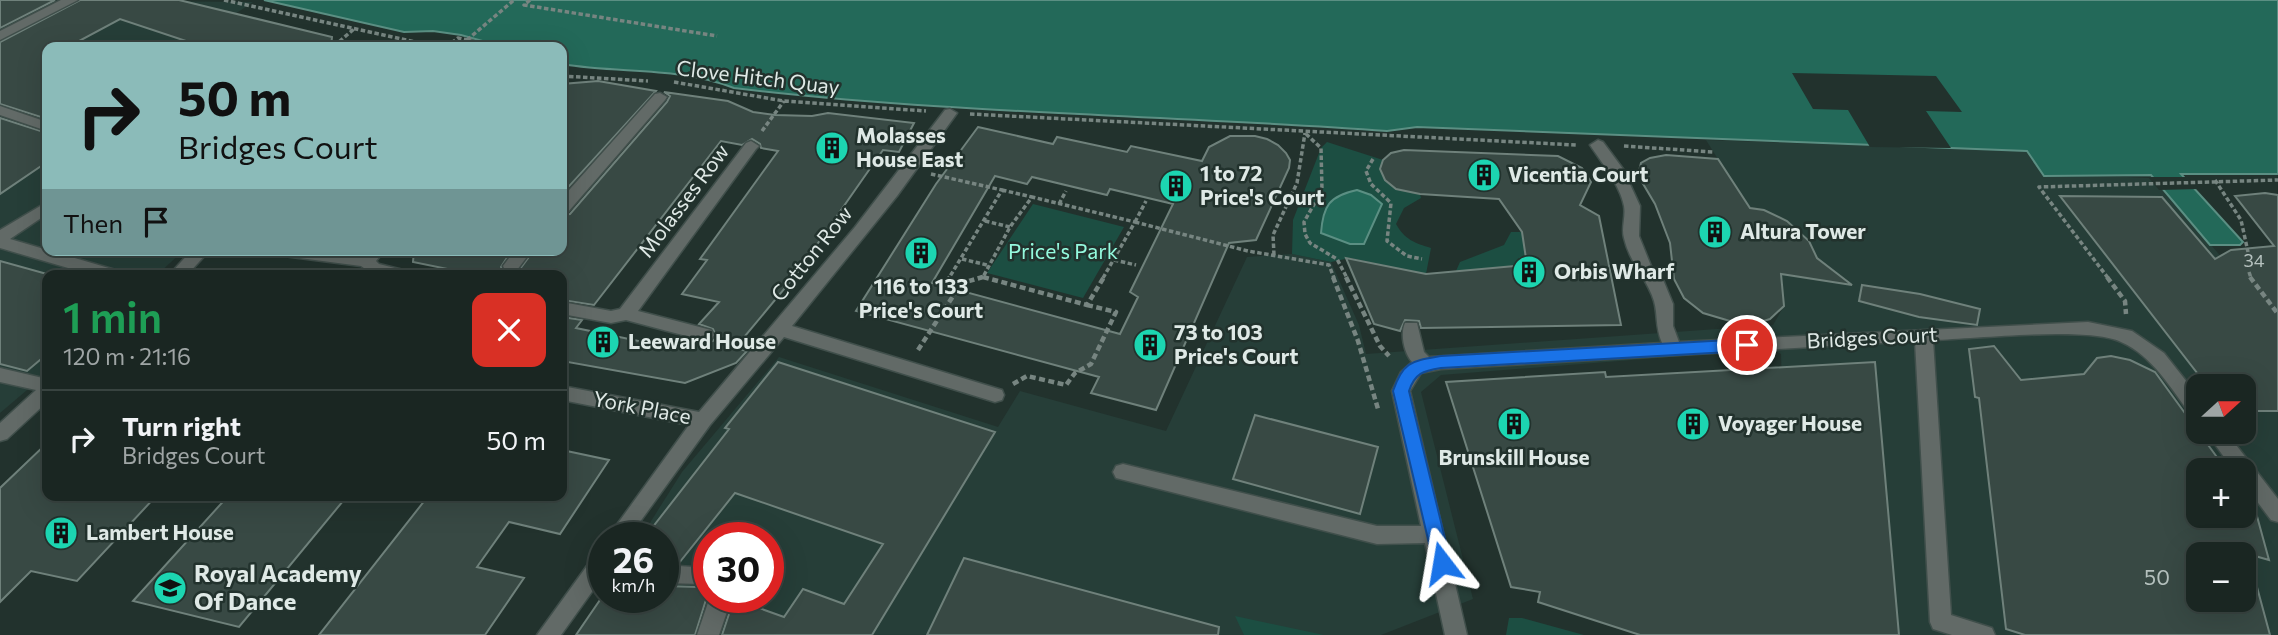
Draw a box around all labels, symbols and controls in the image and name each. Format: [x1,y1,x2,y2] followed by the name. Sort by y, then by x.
[675,54,841,99] street label: Clove Hitch Quay
[178,66,291,126] text: 50 m
[63,70,154,161] icon: right
[856,122,963,171] place label: Molasses House East
[178,126,378,166] text: Bridges Court
[813,129,851,167] building icon: Molasses House East
[632,139,734,262] street label: Molasses Row
[1465,156,1503,194] building icon: Vicentia Court
[1200,160,1324,209] place label: 1 to 72 Price's Court
[1508,161,1648,186] place label: Vicentia Court
[1157,167,1195,205] building icon: 1 to 72 Price's Court
[765,200,857,306] street label: Cotton Row
[137,203,175,241] icon: arrive
[63,207,123,238] text: Then
[1696,213,1734,251] building icon: Altura Tower
[1740,218,1866,243] place label: Altura Tower
[902,234,940,272] building icon: 116 to 133 Price's Court
[1008,238,1118,263] park label: Price's Park
[2243,249,2265,271] house number: 34
[1510,253,1548,291] building icon: Orbis Wharf
[1554,258,1675,283] place label: Orbis Wharf
[859,273,983,322] place label: 116 to 133 Price's Court
[63,290,162,342] text: 1 min
[472,293,546,367] button: close
[1717,315,1777,375] pin
[1174,319,1298,368] place label: 73 to 103 Price's Court
[1806,321,1938,352] street label: Bridges Court
[584,323,622,361] building icon: Leeward House
[1131,326,1169,364] building icon: 73 to 103 Price's Court
[1728,326,1766,364] icon: arrive
[628,328,776,353] place label: Leeward House
[63,342,191,370] text: 120 m · 21:16
[2186,374,2256,444] north arrow
[2186,374,2256,612] map controls
[591,385,693,428] street label: York Place
[1495,405,1533,443] building icon: Brunskill House
[1674,405,1712,443] building icon: Voyager House
[122,410,241,441] text: Turn right
[1718,410,1862,435] place label: Voyager House
[63,420,101,458] icon: right
[486,424,546,455] text: 50 m
[122,441,265,469] text: Bridges Court
[1439,444,1589,469] place label: Brunskill House
[2186,458,2256,528] button: +
[42,514,80,552] building icon: Lambert House
[86,519,234,544] place label: Lambert House
[693,522,784,613] speed limit sign: 30
[1405,526,1479,600] position arrow
[613,537,654,580] text: 26
[2186,542,2256,612] button: −
[194,558,362,615] place label: Royal Academy Of Dance
[2144,564,2170,589] house number: 50
[151,569,189,607] school or university icon: Royal Academy Of Dance
[612,574,655,596] text: km/h

